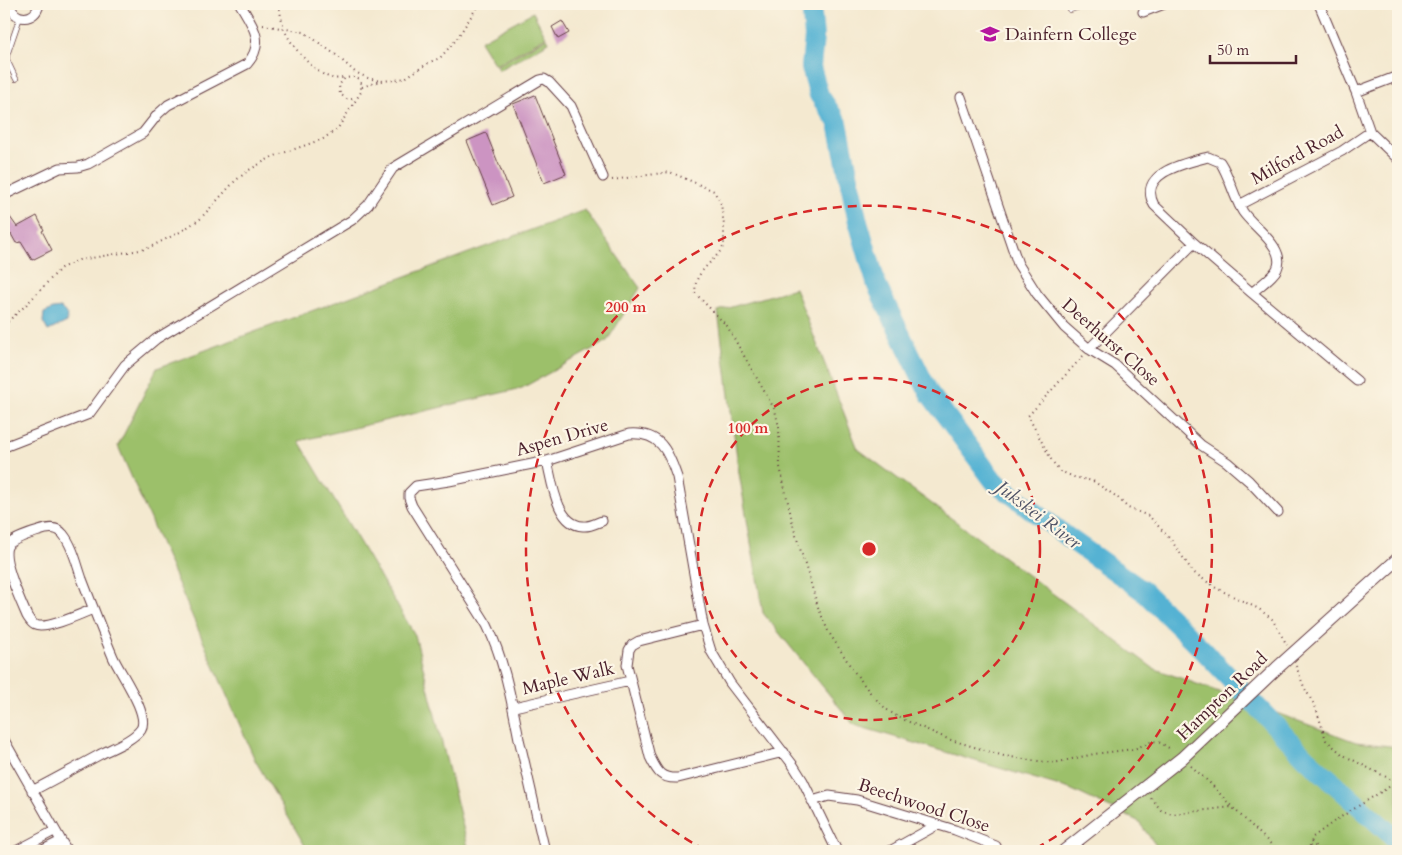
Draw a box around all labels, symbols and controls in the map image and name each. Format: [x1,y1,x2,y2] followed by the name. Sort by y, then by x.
[1005,22,1137,47] place label: Dainfern College
[979,23,1001,45] school or university icon: Dainfern College
[1210,32,1296,64] scale bar
[1217,40,1249,60] text: 50 m
[1246,119,1348,191] street label: Milford Road
[1056,293,1165,392] street label: Deerhurst Close
[606,297,647,317] text: 200 m
[513,412,611,463] street label: Aspen Drive
[728,418,769,438] text: 100 m
[987,472,1087,556] water label: Jukskei River
[860,540,878,558] centre of rings
[1171,646,1274,746] street label: Hampton Road
[520,656,617,701] street label: Maple Walk
[855,772,993,839] street label: Beechwood Close

